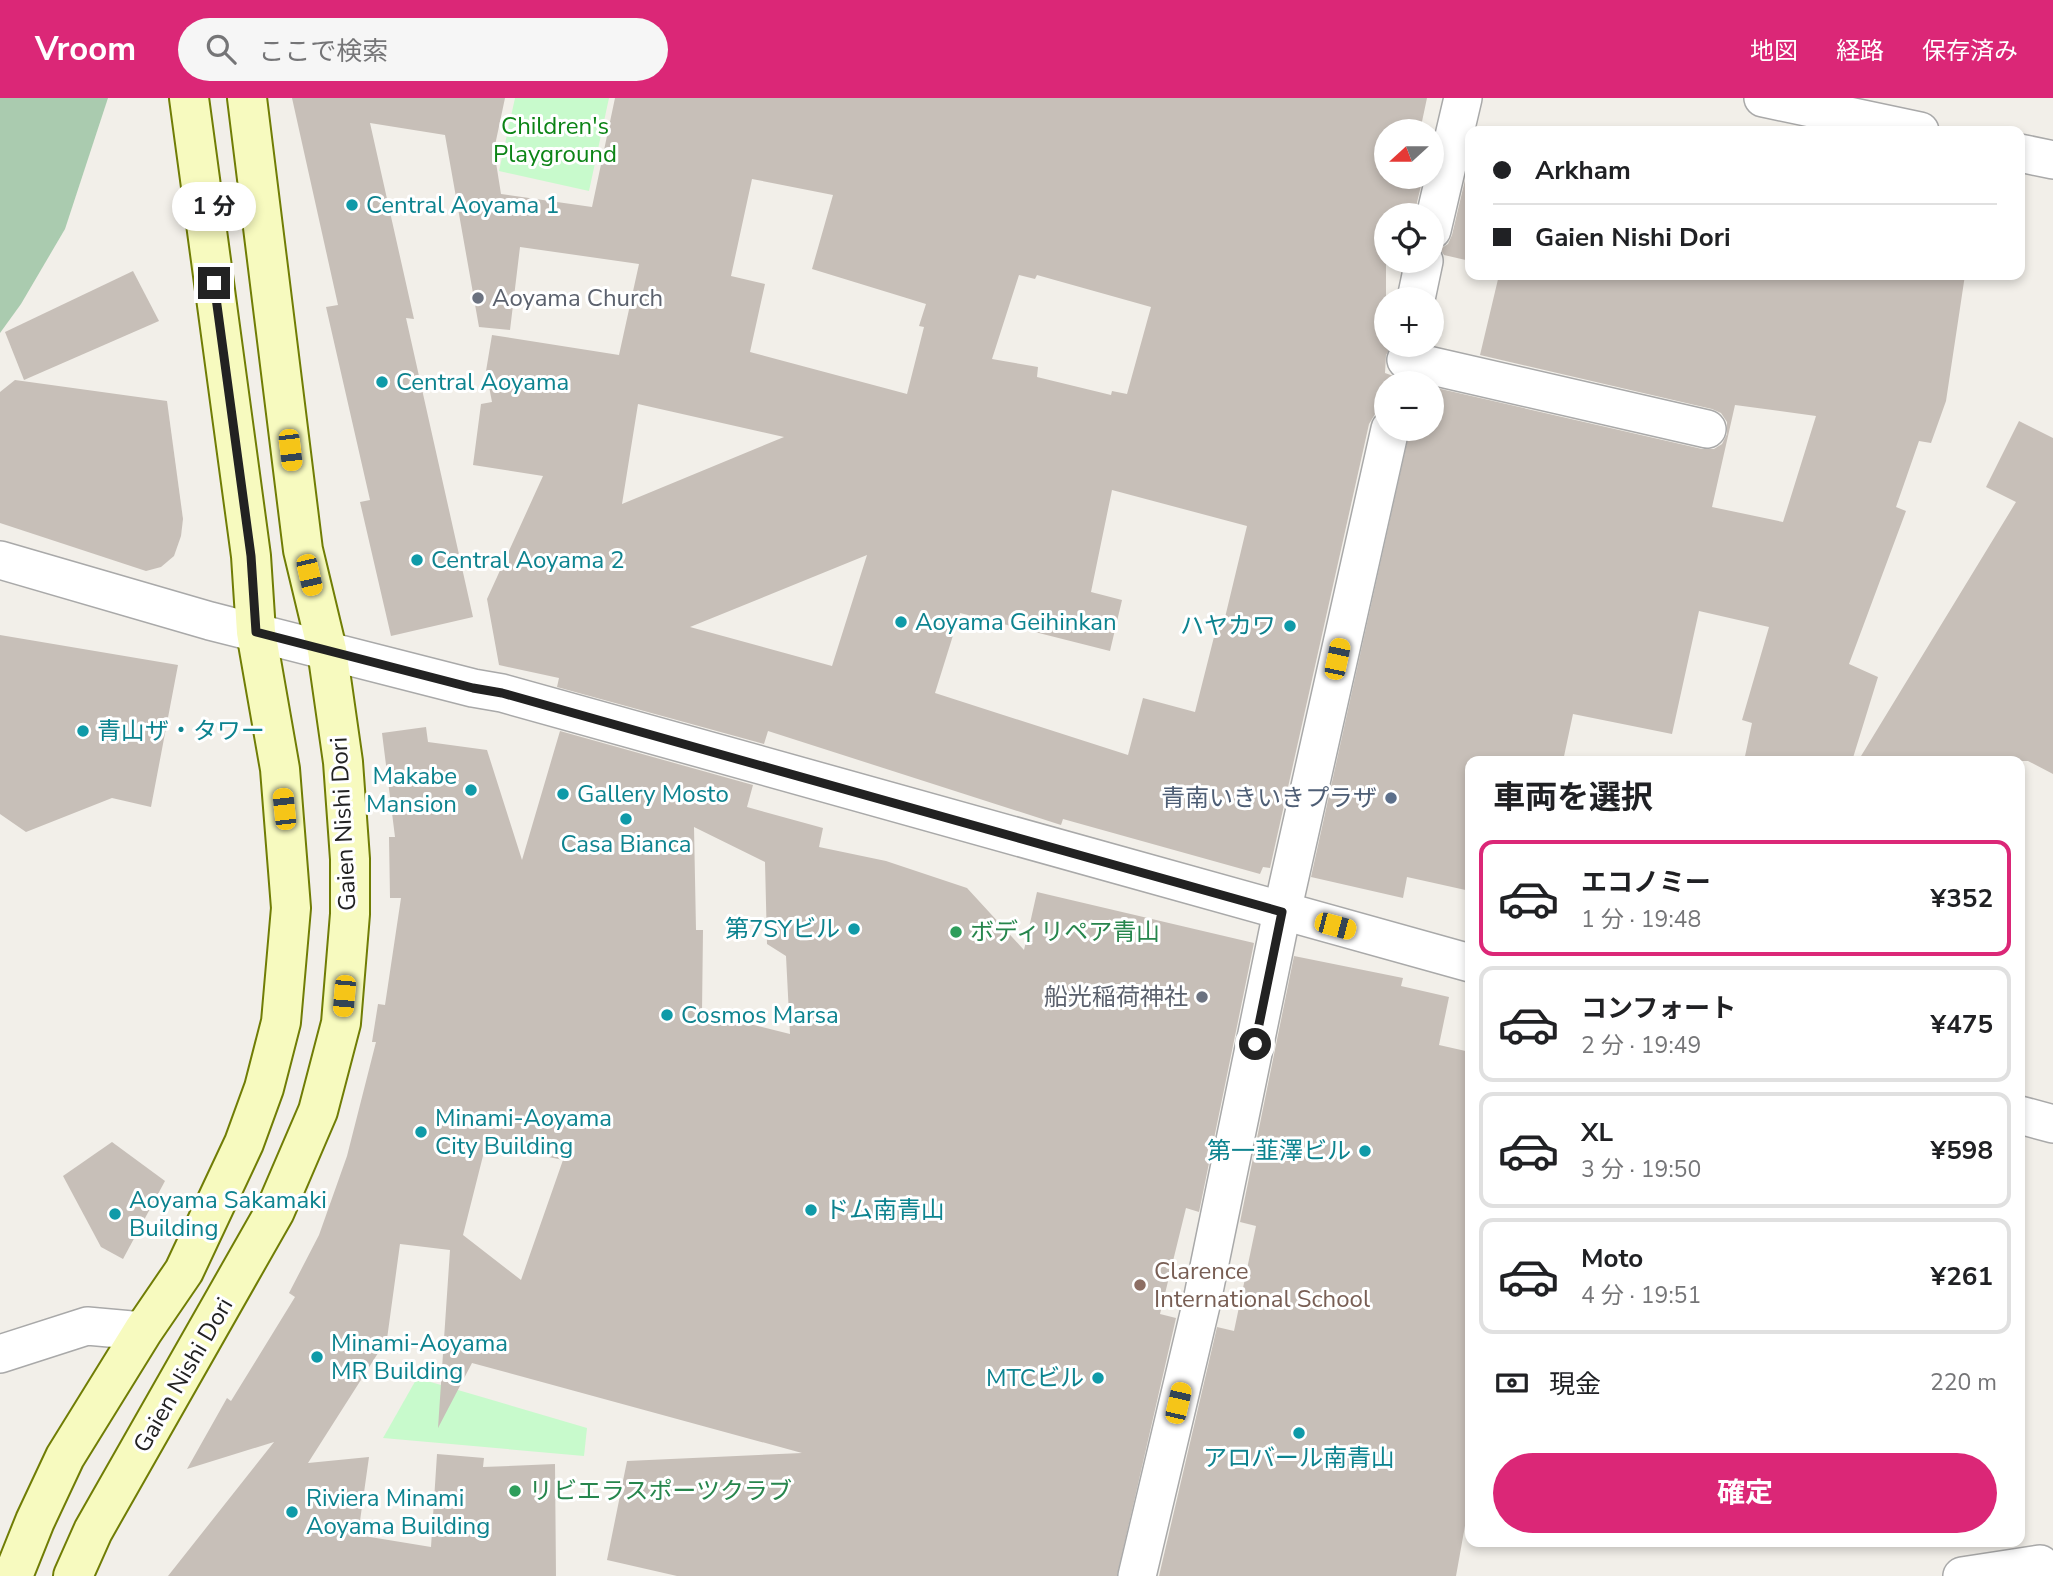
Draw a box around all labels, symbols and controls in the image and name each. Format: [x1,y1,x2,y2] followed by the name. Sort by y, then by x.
[178,18,668,81] search box
[35,27,136,72] text: Vroom
[202,30,240,68] icon: search
[258,34,388,69] text: ここで検索
[1750,35,1798,67] text: 地図
[1836,35,1884,67] text: 経路
[1922,35,2018,67] text: 保存済み
[493,110,617,170] park label: Children's Playground
[1374,119,1444,189] north arrow
[1374,119,1444,441] map controls
[1535,153,1631,188] text: Arkham
[172,181,256,230] callout: 1 分
[366,189,560,221] place label: Central Aoyama 1
[192,191,236,222] text: 1 分
[344,197,360,213] marker: Central Aoyama 1
[1374,203,1444,273] button: locate
[1535,220,1731,255] text: Gaien Nishi Dori
[198,267,230,299] route end
[492,282,663,314] place label: Aoyama Church
[1374,287,1444,357] button: +
[470,290,486,306] marker: Aoyama Church
[396,366,569,398] place label: Central Aoyama
[1374,371,1444,441] button: −
[374,374,390,390] marker: Central Aoyama
[278,428,303,472] car
[431,544,625,576] place label: Central Aoyama 2
[295,552,324,598] car
[409,552,425,568] marker: Central Aoyama 2
[915,606,1117,638] place label: Aoyama Geihinkan
[1180,610,1276,642] place label: ハヤカワ
[893,614,909,630] marker: Aoyama Geihinkan
[1282,618,1298,634] marker: ハヤカワ
[1323,636,1352,682] car
[97,715,265,747] place label: 青山ザ・タワー
[75,723,91,739] marker: 青山ザ・タワー
[322,736,364,912] street label: Gaien Nishi Dori
[366,760,457,820] place label: Makabe Mansion
[1493,776,1653,819] text: 車両を選択
[577,778,729,810] place label: Gallery Mosto
[463,782,479,798] marker: Makabe Mansion
[1161,782,1377,814] place label: 青南いきいきプラザ
[555,786,571,802] marker: Gallery Mosto
[272,787,297,831] car
[1383,790,1399,806] marker: 青南いきいきプラザ
[618,811,634,827] marker: Casa Bianca
[561,828,691,860] place label: Casa Bianca
[1581,865,1711,900] text: エコノミー
[1497,867,1560,930] icon: car
[1931,881,1993,916] text: ¥352
[1581,904,1701,935] text: 1 分 · 19:48
[1312,910,1359,942] car
[725,913,840,945] place label: 第7SYビル
[970,916,1160,948] place label: ボディリペア青山
[846,921,862,937] marker: 第7SYビル
[948,924,964,940] marker: ボディリペア青山
[332,974,357,1018] car
[1044,981,1188,1013] place label: 船光稲荷神社
[1194,989,1210,1005] marker: 船光稲荷神社
[1581,991,1736,1026] text: コンフォート
[1497,993,1560,1056] icon: car
[681,999,839,1031] place label: Cosmos Marsa
[659,1007,675,1023] marker: Cosmos Marsa
[1931,1007,1993,1042] text: ¥475
[1239,1028,1271,1060] route start
[1581,1030,1701,1061] text: 2 分 · 19:49
[435,1102,612,1162] place label: Minami-Aoyama City Building
[1581,1115,1613,1150] text: XL
[1497,1119,1560,1182] icon: car
[413,1124,429,1140] marker: Minami-Aoyama City Building
[1931,1133,1993,1168] text: ¥598
[1207,1135,1351,1167] place label: 第一韮澤ビル
[1357,1143,1373,1159] marker: 第一韮澤ビル
[1581,1154,1701,1185] text: 3 分 · 19:50
[129,1184,327,1244] place label: Aoyama Sakamaki Building
[825,1194,945,1226] place label: ドム南青山
[803,1202,819,1218] marker: ドム南青山
[107,1206,123,1222] marker: Aoyama Sakamaki Building
[1581,1241,1643,1276] text: Moto
[1497,1245,1560,1308] icon: car
[1154,1255,1370,1315] place label: Clarence International School
[1931,1259,1993,1294] text: ¥261
[1132,1277,1148,1293] marker: Clarence International School
[1581,1280,1701,1311] text: 4 分 · 19:51
[126,1292,240,1458] street label: Gaien Nishi Dori
[331,1327,508,1387] place label: Minami-Aoyama MR Building
[309,1349,325,1365] marker: Minami-Aoyama MR Building
[986,1362,1084,1394] place label: MTCビル
[1493,1364,1531,1402] icon: cash
[1549,1367,1601,1402] text: 現金
[1930,1367,1997,1398] text: 220 m
[1090,1370,1106,1386] marker: MTCビル
[1164,1380,1193,1426] car
[1291,1425,1307,1441] marker: アロバール南青山
[1203,1442,1395,1474] place label: アロバール南青山
[1493,1453,1997,1533] button: 確定
[529,1475,792,1507] place label: リビエラスポーツクラブ
[306,1482,490,1542] place label: Riviera Minami Aoyama Building
[507,1483,523,1499] marker: リビエラスポーツクラブ
[284,1504,300,1520] marker: Riviera Minami Aoyama Building

